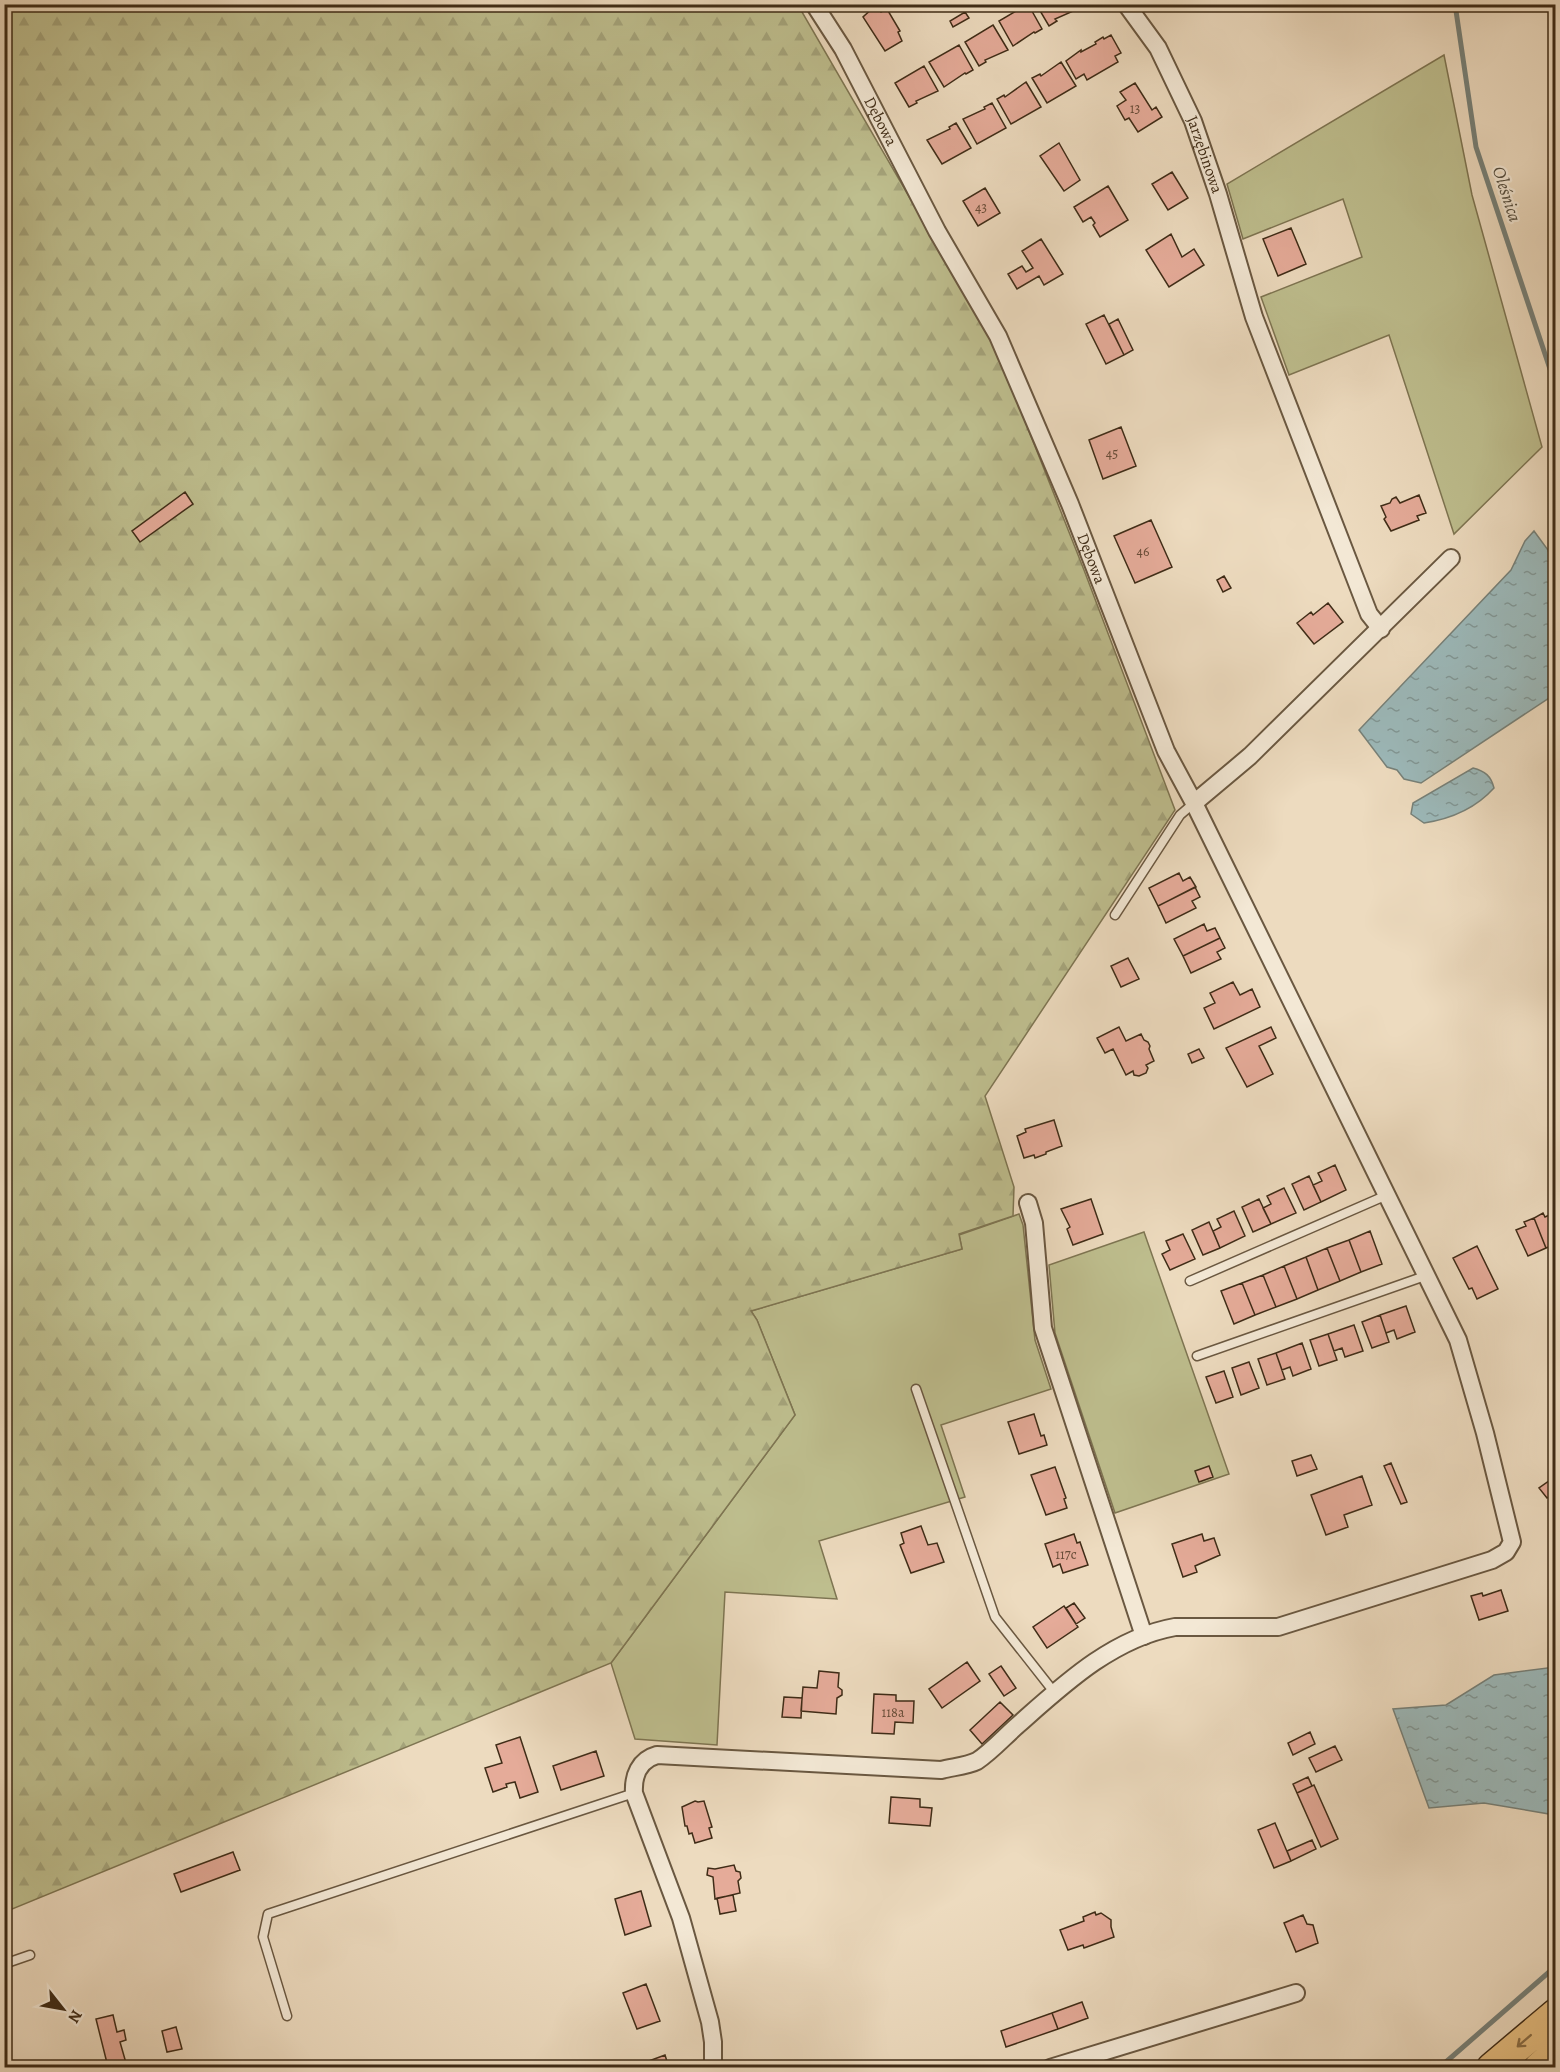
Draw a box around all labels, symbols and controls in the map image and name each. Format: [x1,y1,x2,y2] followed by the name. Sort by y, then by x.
[858,93,903,150] street label: Dębowa
[1130,99,1140,118] house number: 13
[1181,112,1228,197] street label: Jarzębinowa
[1487,163,1527,225] water label: Oleśnica
[975,198,987,217] house number: 43
[1106,444,1118,463] house number: 45
[1071,530,1111,588] street label: Dębowa
[1137,542,1149,561] house number: 46
[1055,1545,1077,1564] house number: 117c
[882,1703,905,1722] house number: 118a
[33,1979,93,2039] north arrow
[62,2006,87,2027] text: N
[1517,2034,1532,2048] one-way arrow

